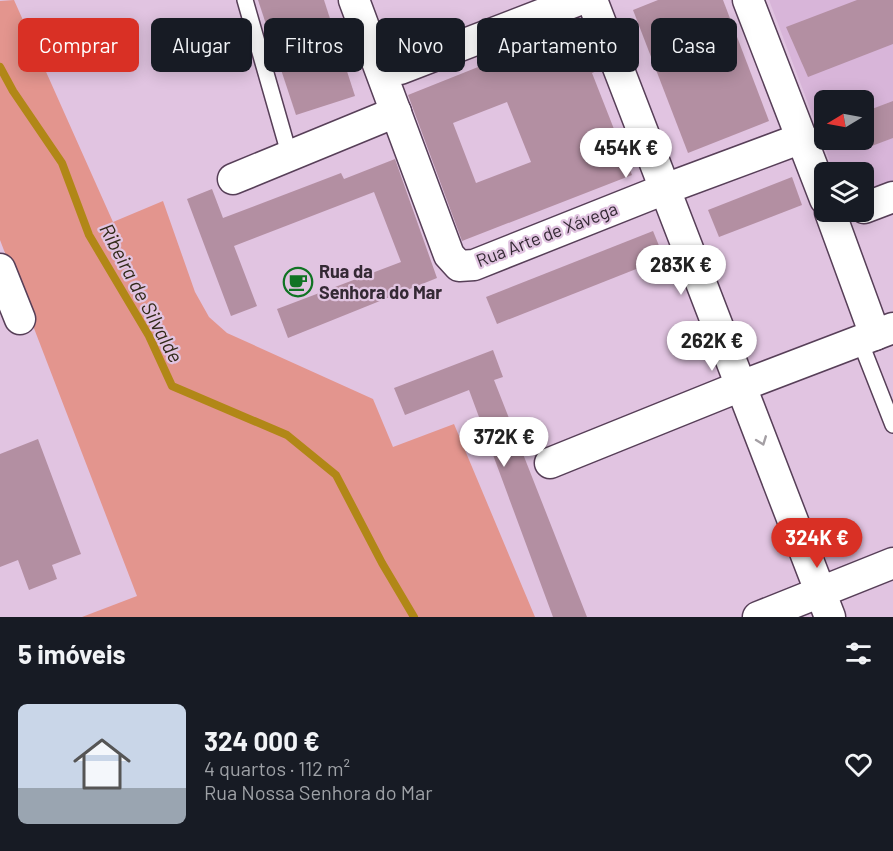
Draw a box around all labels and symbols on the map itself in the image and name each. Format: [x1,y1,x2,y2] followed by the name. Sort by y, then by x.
[814,90,874,150] north arrow
[577,128,675,179] pin: 454K €
[473,197,621,271] street label: Rua Arte de Xávega
[95,219,189,366] water label: Ribeira de Silvalde
[632,245,730,296] pin: 283K €
[319,260,442,303] place label: Rua da Senhora do Mar
[282,266,314,298] cafe icon: Rua da Senhora do Mar
[663,321,761,372] pin: 262K €
[455,417,553,468] pin: 372K €
[755,435,767,446] one-way arrow
[768,518,866,569] pin: 324K €

